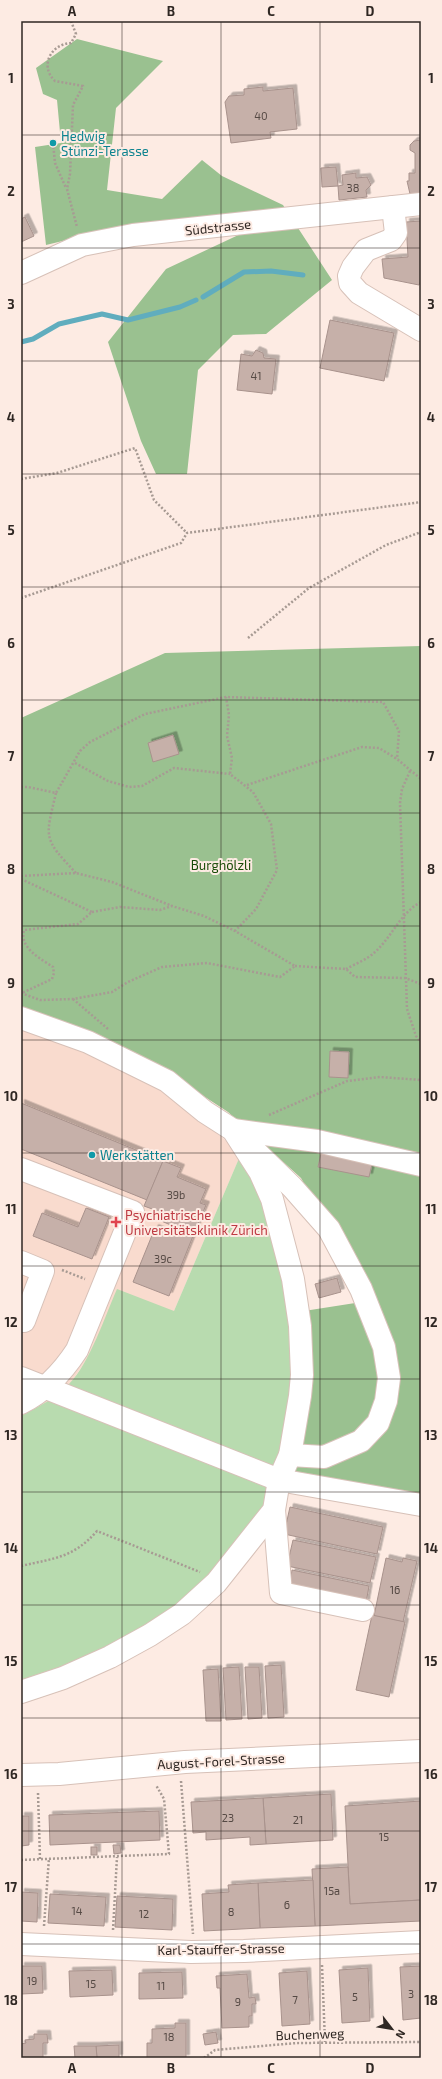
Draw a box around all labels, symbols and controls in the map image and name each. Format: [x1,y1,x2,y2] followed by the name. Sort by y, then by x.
[68,3,77,19] text: A
[167,3,175,19] text: B
[267,3,275,19] text: C
[366,3,375,19] text: D
[8,70,14,86] text: 1
[428,70,434,86] text: 1
[254,109,268,122] house number: 40
[61,128,149,159] place label: Hedwig Stünzi-Terasse
[48,138,58,148] marker: Hedwig Stünzi-Terasse
[347,181,359,194] house number: 38
[7,183,15,199] text: 2
[427,183,435,199] text: 2
[184,216,252,238] street label: Südstrasse
[7,296,15,312] text: 3
[427,296,435,312] text: 3
[250,369,262,382] house number: 41
[7,409,15,425] text: 4
[427,409,435,425] text: 4
[7,522,15,538] text: 5
[427,522,435,538] text: 5
[7,635,15,651] text: 6
[427,635,435,651] text: 6
[8,748,15,764] text: 7
[428,748,435,764] text: 7
[191,857,251,873] park label: Burghölzli
[7,861,15,877] text: 8
[427,861,435,877] text: 8
[7,975,15,991] text: 9
[427,975,435,991] text: 9
[4,1088,18,1104] text: 10
[424,1088,438,1104] text: 10
[100,1147,174,1163] place label: Werkstätten
[87,1150,97,1160] marker: Werkstätten
[167,1188,185,1201] house number: 39b
[5,1201,17,1217] text: 11
[425,1201,437,1217] text: 11
[125,1207,268,1238] place label: Psychiatrische Universitätsklinik Zürich
[110,1216,122,1228] marker: Psychiatrische Universitätsklinik Zürich
[154,1252,172,1265] house number: 39c
[4,1314,18,1330] text: 12
[424,1314,438,1330] text: 12
[5,1427,18,1443] text: 13
[425,1427,438,1443] text: 13
[4,1540,18,1556] text: 14
[424,1540,438,1556] text: 14
[390,1583,400,1596] house number: 16
[5,1653,17,1669] text: 15
[425,1653,437,1669] text: 15
[157,1750,285,1772] street label: August-Forel-Strasse
[4,1766,18,1782] text: 16
[424,1766,438,1782] text: 16
[222,1811,234,1824] house number: 23
[293,1813,303,1826] house number: 21
[379,1830,389,1843] house number: 15
[5,1879,17,1895] text: 17
[425,1879,437,1895] text: 17
[324,1884,340,1897] house number: 15a
[284,1898,290,1911] house number: 6
[71,1904,83,1917] house number: 14
[228,1905,234,1918] house number: 8
[139,1907,149,1920] house number: 12
[157,1940,285,1958] street label: Karl-Stauffer-Strasse
[27,1974,37,1987] house number: 19
[86,1977,96,1990] house number: 15
[157,1979,165,1992] house number: 11
[408,1987,414,2000] house number: 3
[352,1990,358,2003] house number: 5
[4,1992,18,2008] text: 18
[424,1992,438,2008] text: 18
[292,1993,298,2006] house number: 7
[235,1995,241,2008] house number: 9
[372,2009,412,2049] north arrow
[275,2025,345,2043] street label: Buchenweg
[393,2028,409,2041] text: N
[163,2030,175,2043] house number: 18
[68,2060,77,2076] text: A
[167,2060,175,2076] text: B
[267,2060,275,2076] text: C
[366,2060,375,2076] text: D

